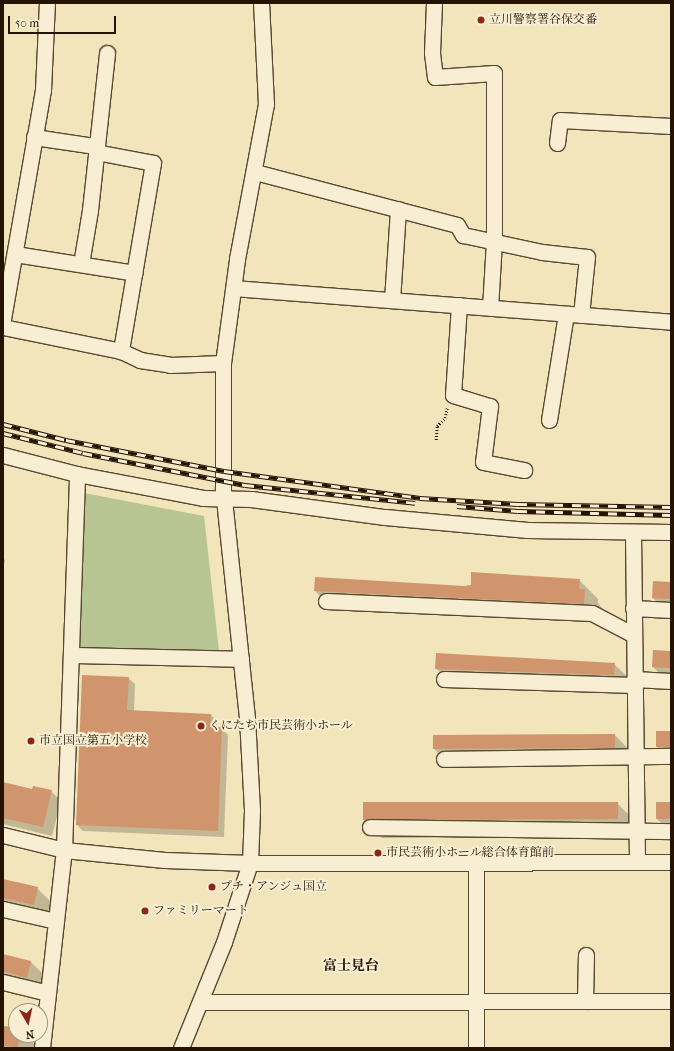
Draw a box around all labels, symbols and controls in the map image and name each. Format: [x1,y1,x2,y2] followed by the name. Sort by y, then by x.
[10,8,118,34] scale bar
[489,13,597,27] place label: 立川警察署谷保交番
[476,15,486,25] marker: 立川警察署谷保交番
[15,16,39,30] text: 50 m
[209,719,353,733] place label: くにたち市民芸術小ホール
[196,721,206,731] marker: くにたち市民芸術小ホール
[39,734,147,748] place label: 市立国立第五小学校
[26,736,36,746] marker: 市立国立第五小学校
[386,846,554,860] place label: 市民芸術小ホール総合体育館前
[373,848,383,858] marker: 市民芸術小ホール総合体育館前
[220,880,328,894] place label: プチ・アンジュ国立
[207,882,217,892] marker: プチ・アンジュ国立
[153,904,249,918] place label: ファミリーマート
[140,906,150,916] marker: ファミリーマート
[323,958,379,974] district label: 富士見台
[8,1003,48,1043] north arrow
[25,1027,35,1041] text: N

